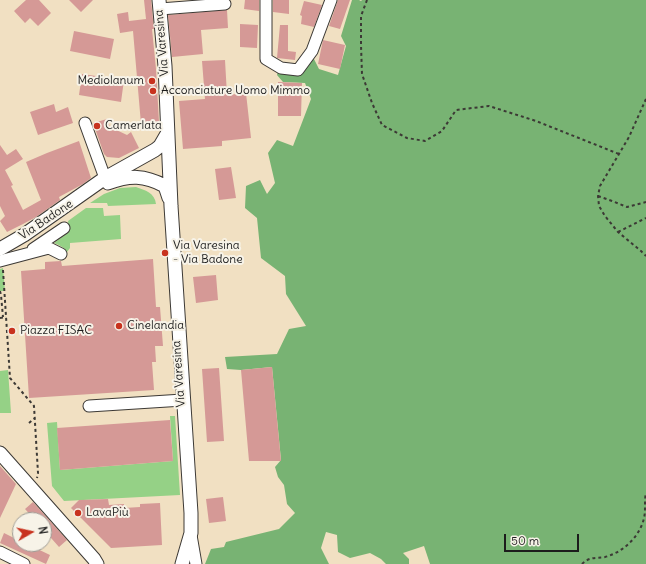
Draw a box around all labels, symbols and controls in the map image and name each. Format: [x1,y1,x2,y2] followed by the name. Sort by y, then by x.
[152,9,172,77] street label: Via Varesina
[77,74,144,88] place label: Mediolanum
[147,76,157,86] marker: Mediolanum
[161,84,310,98] place label: Acconciature Uomo Mimmo
[148,86,158,96] marker: Acconciature Uomo Mimmo
[105,119,162,133] place label: Camerlata
[92,121,102,131] marker: Camerlata
[16,197,76,243] street label: Via Badone
[173,239,243,267] place label: Via Varesina - Via Badone
[160,248,170,258] marker: Via Varesina - Via Badone
[127,319,184,333] place label: Cinelandia
[114,321,124,331] marker: Cinelandia
[20,324,92,338] place label: Piazza FISAC
[7,326,17,336] marker: Piazza FISAC
[169,340,189,408] street label: Via Varesina
[86,506,129,520] place label: LavaPiù
[73,508,83,518] marker: LavaPiù
[12,512,52,552] north arrow
[35,525,50,535] text: N
[506,526,581,552] scale bar
[511,533,539,548] text: 50 m

